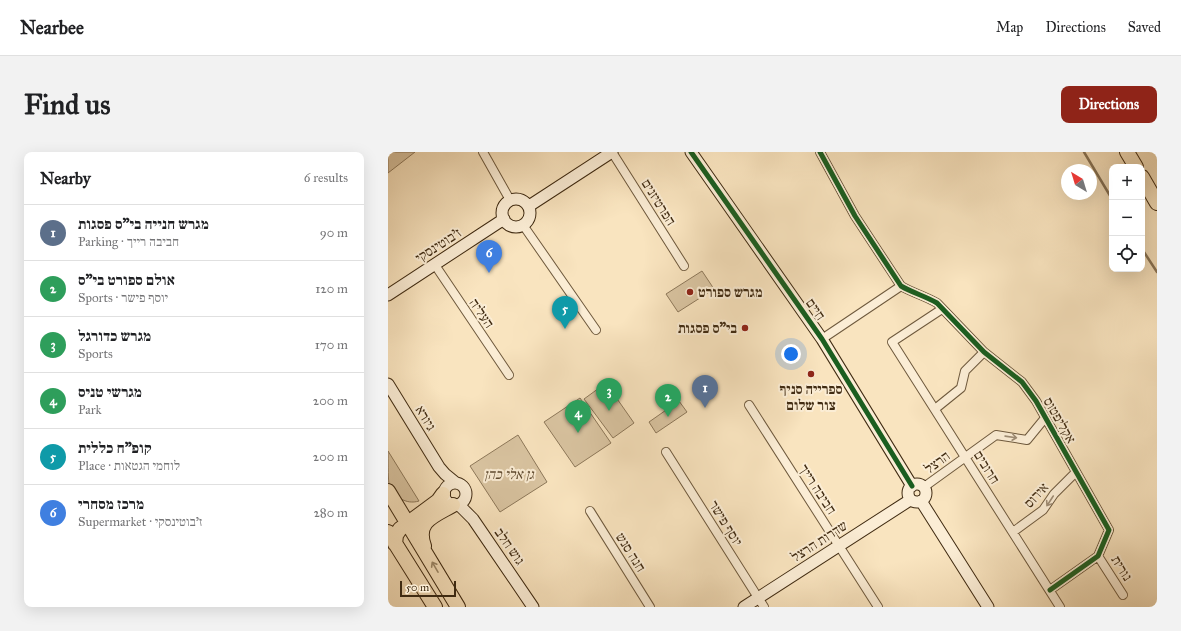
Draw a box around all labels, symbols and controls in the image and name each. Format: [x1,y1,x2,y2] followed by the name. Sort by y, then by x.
[20,16,84,39] text: Nearbee
[996,19,1023,36] text: Map
[1045,19,1106,36] text: Directions
[1128,19,1161,36] text: Saved
[1061,86,1157,123] button: Directions
[24,87,110,122] text: Find us
[1061,164,1097,200] north arrow
[1109,164,1145,272] map controls
[1109,164,1145,200] button: +
[40,168,91,189] text: Nearby
[304,170,348,186] text: 6 results
[638,176,680,229] street label: הפרטיזנים
[1109,200,1145,236] button: −
[78,215,209,233] text: מגרש חנייה בי"ס פסגות
[412,224,464,267] street label: ז'בוטינסקי
[50,225,56,241] text: 1
[320,225,348,241] text: 90 m
[78,234,179,250] text: Parking · חביבה רייך
[1109,236,1145,272] button: locate
[476,240,502,273] pin: 6
[78,271,175,289] text: אולם ספורט בי"ס
[50,281,56,297] text: 2
[315,281,348,297] text: 120 m
[698,284,763,301] place label: מגרש ספורט
[685,287,695,297] marker: מגרש ספורט
[78,290,168,306] text: Sports · יוסף פישר
[466,295,498,331] street label: העליה
[802,295,829,324] street label: חיים
[552,296,578,329] pin: 5
[678,320,737,337] place label: בי"ס פסגות
[740,323,750,333] marker: בי"ס פסגות
[78,327,151,345] text: מגרש כדורגל
[50,337,56,353] text: 3
[315,337,348,353] text: 170 m
[781,344,801,364] your location
[78,346,113,362] text: Sports
[806,369,816,379] marker: ספרייה סניף צור שלום
[692,375,718,408] pin: 1
[596,378,622,411] pin: 3
[779,381,843,414] place label: ספרייה סניף צור שלום
[78,383,142,401] text: מגרשי טניס
[655,384,681,417] pin: 2
[49,393,57,409] text: 4
[313,393,348,409] text: 200 m
[1040,394,1080,446] street label: אקליפטוס
[565,400,591,433] pin: 4
[78,402,102,418] text: Park
[411,403,440,434] street label: גיורא
[1004,433,1017,441] one-way arrow
[78,439,152,457] text: קופ"ח כללית
[921,447,953,477] street label: הרצל
[970,447,1003,487] street label: חרובים
[50,449,56,465] text: 5
[313,449,348,465] text: 200 m
[78,458,180,474] text: Place · לוחמי הגטאות
[795,461,840,518] street label: חביבה רייך
[484,466,535,483] park label: גן אלי כהן
[1020,479,1052,512] street label: אירוס
[78,495,144,513] text: מרכז מסחרי
[1045,495,1053,507] one-way arrow
[705,497,746,549] street label: יוסף פישר
[50,505,56,521] text: 6
[313,505,348,521] text: 280 m
[78,514,202,530] text: Supermarket · ז'בוטינסקי
[788,517,851,566] street label: שדרות הרצל
[491,524,529,568] street label: גוש חלב
[612,529,649,575] street label: חנה סנש
[1107,552,1136,584] street label: נורית
[430,561,438,573] one-way arrow
[400,579,456,598] scale bar
[406,581,429,594] text: 50 m

